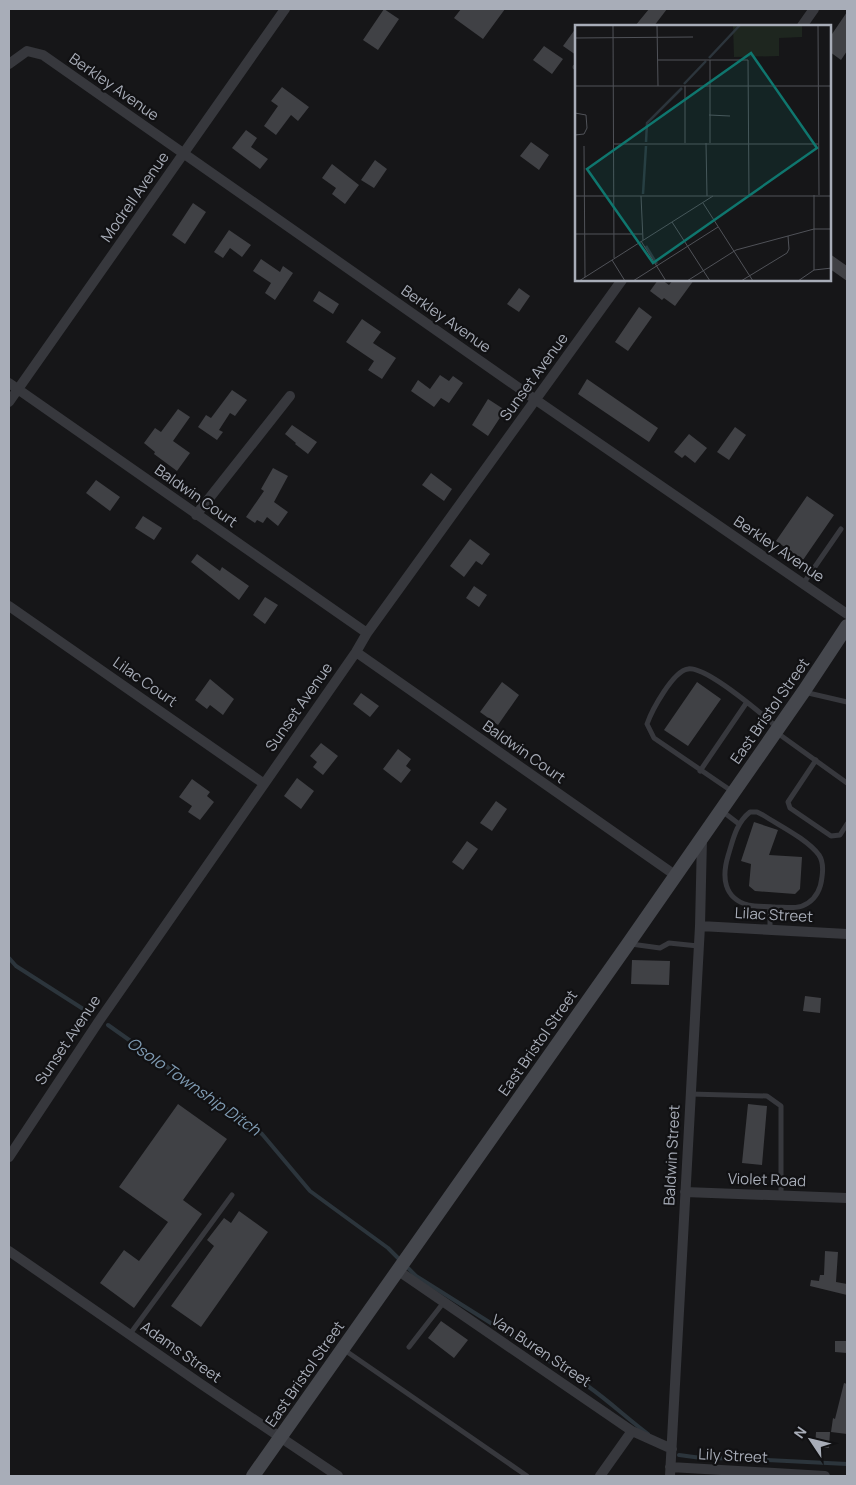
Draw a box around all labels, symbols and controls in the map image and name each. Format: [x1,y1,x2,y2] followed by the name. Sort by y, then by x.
[575,25,831,281] inset map
[65,48,164,125] street label: Berkley Avenue
[96,147,174,246] street label: Modrell Avenue
[397,280,496,357] street label: Berkley Avenue
[495,328,573,425] street label: Sunset Avenue
[151,459,242,532] street label: Baldwin Court
[730,510,829,587] street label: Berkley Avenue
[109,652,182,711] street label: Lilac Court
[725,654,814,768] street label: East Bristol Street
[260,658,337,755] street label: Sunset Avenue
[479,715,570,788] street label: Baldwin Court
[734,902,814,927] street label: Lilac Street
[493,986,582,1100] street label: East Bristol Street
[30,991,106,1089] street label: Sunset Avenue
[123,1032,266,1141] water label: Osolo Township Ditch
[658,1104,685,1206] street label: Baldwin Street
[728,1168,806,1191] street label: Violet Road
[487,1309,595,1392] street label: Van Buren Street
[137,1316,226,1387] street label: Adams Street
[260,1317,349,1431] street label: East Bristol Street
[786,1415,836,1465] north arrow
[789,1423,811,1442] text: N
[698,1443,768,1468] street label: Lily Street

